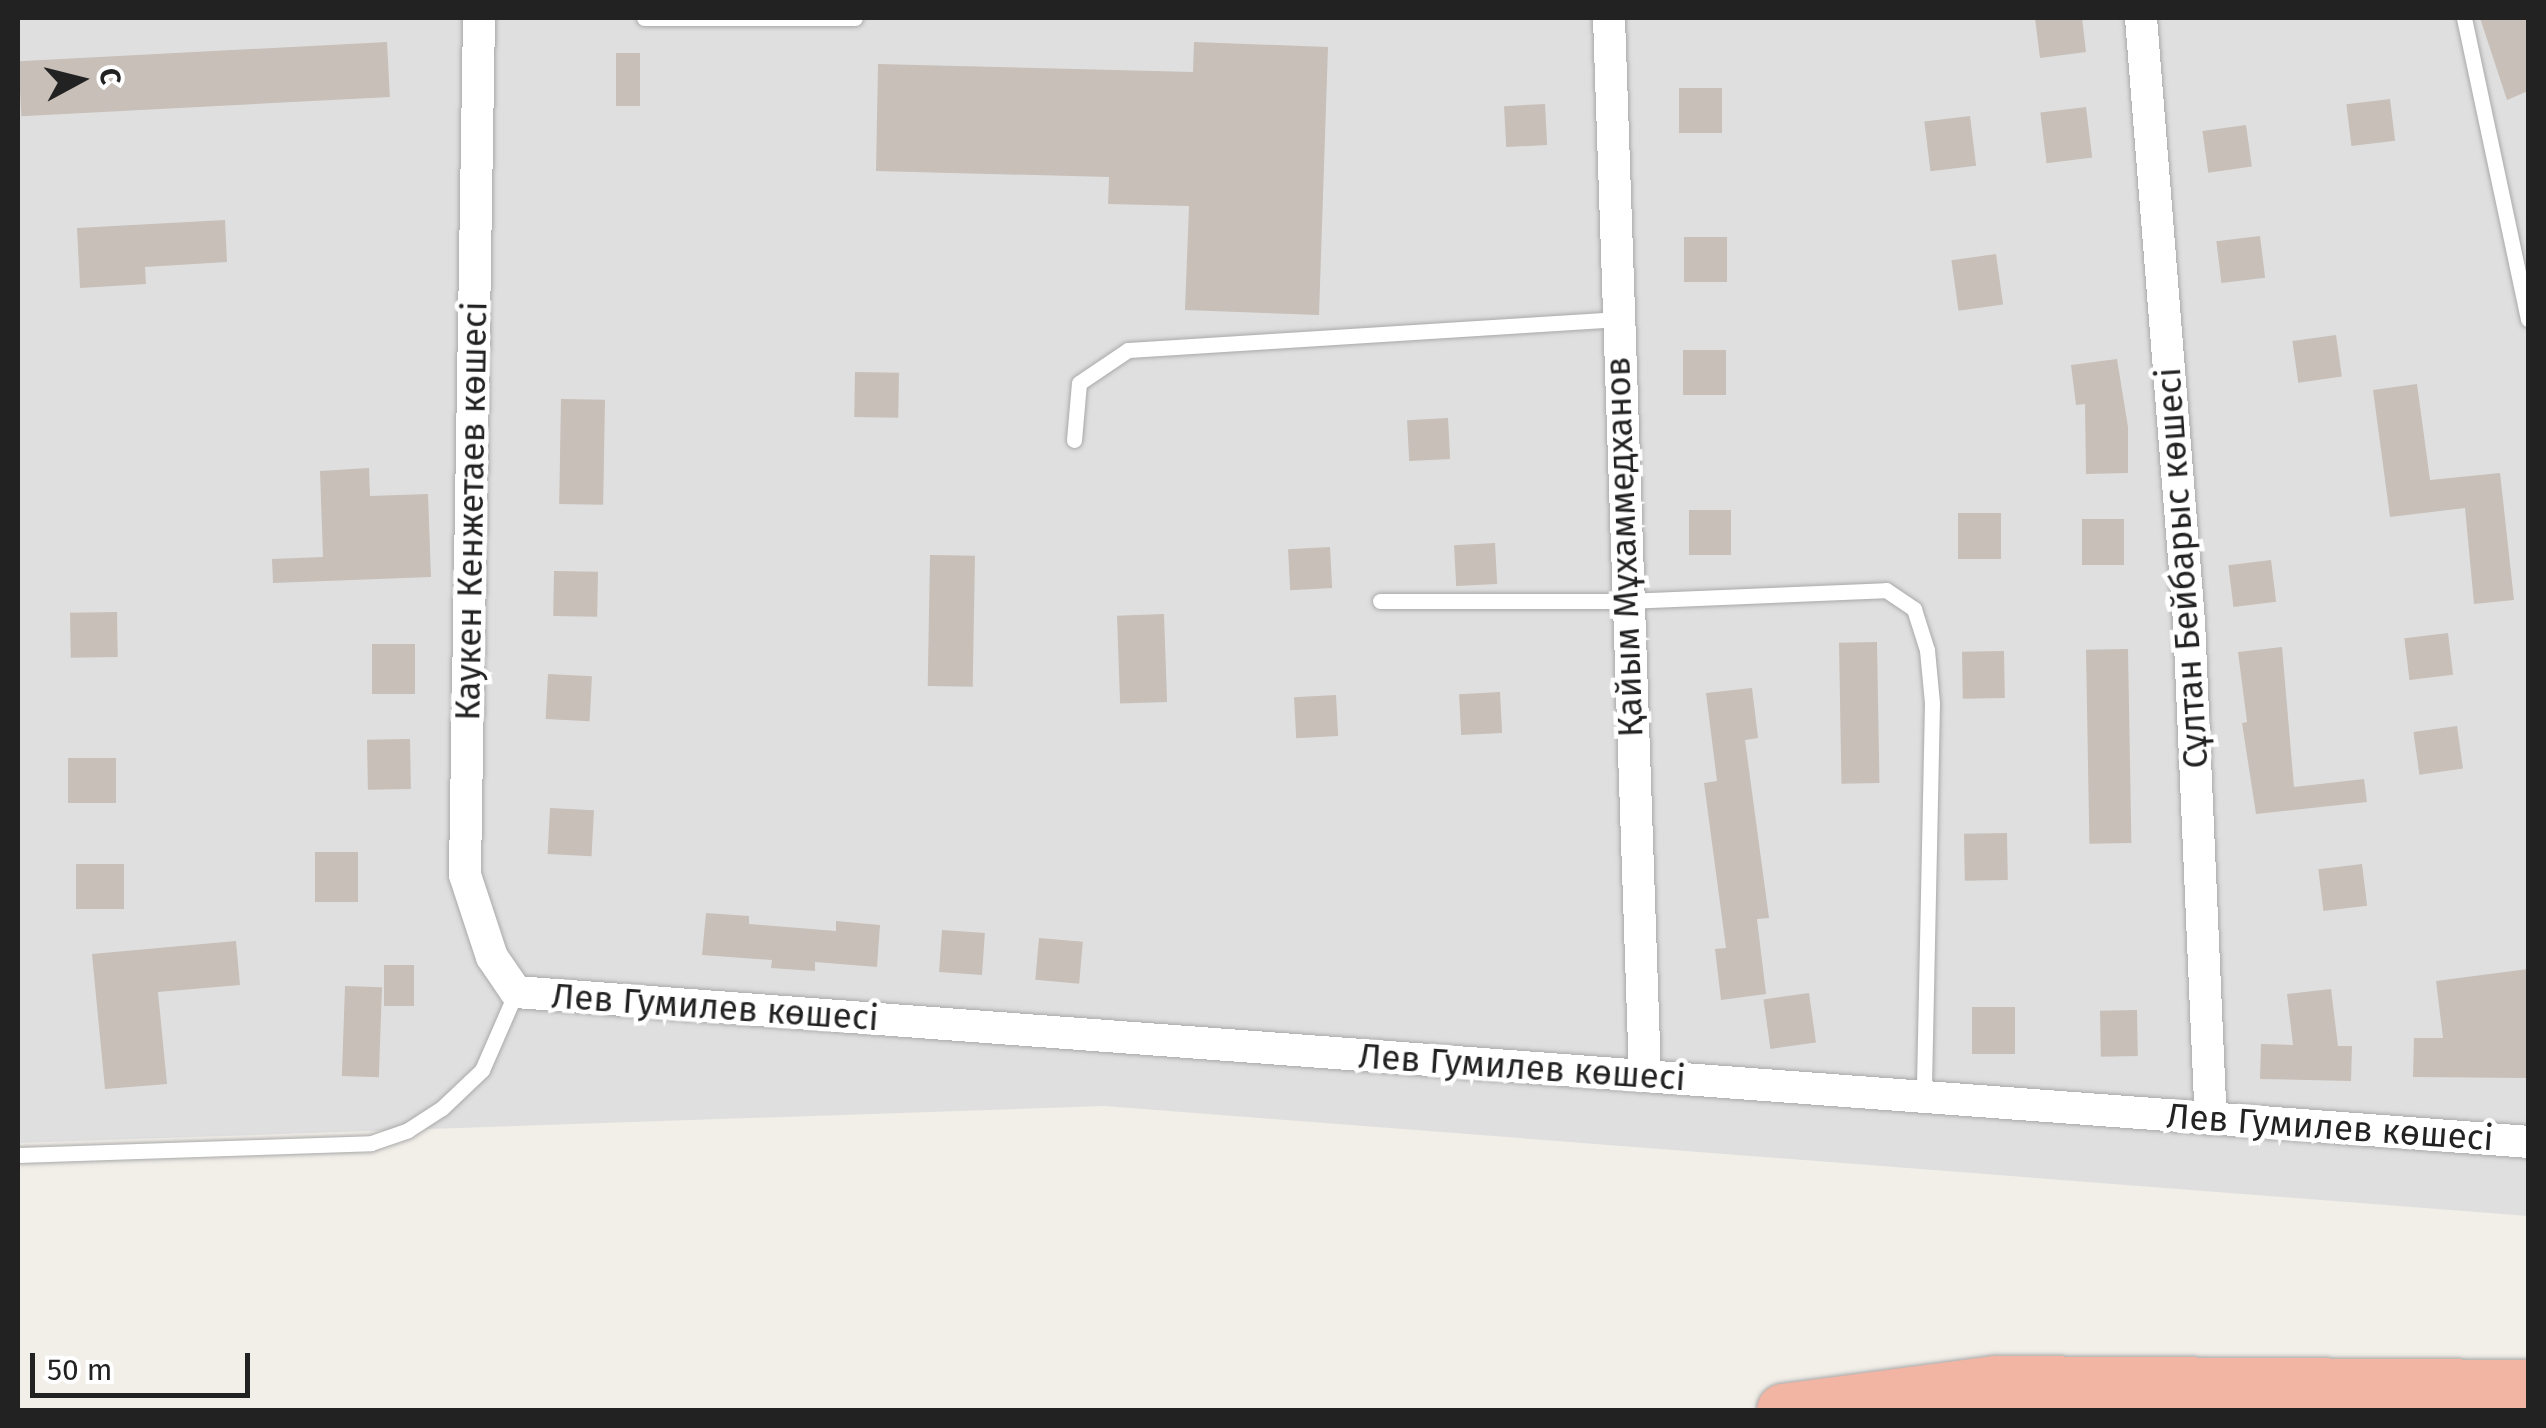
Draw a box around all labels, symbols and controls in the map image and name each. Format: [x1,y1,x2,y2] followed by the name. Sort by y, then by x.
[30,30,130,130] north arrow
[93,66,128,86] text: С
[446,301,496,721] street label: Каукен Кенжетаев көшесі
[1596,356,1652,738] street label: Қайым Мұхаммедханов
[2147,366,2217,770] street label: Сұлтан Бейбарыс көшесі
[550,975,880,1039] street label: Лев Гумилев көшесі
[1357,1035,1687,1099] street label: Лев Гумилев көшесі
[2165,1095,2495,1159] street label: Лев Гумилев көшесі
[35,1333,255,1395] scale bar
[47,1352,112,1388] text: 50 m

